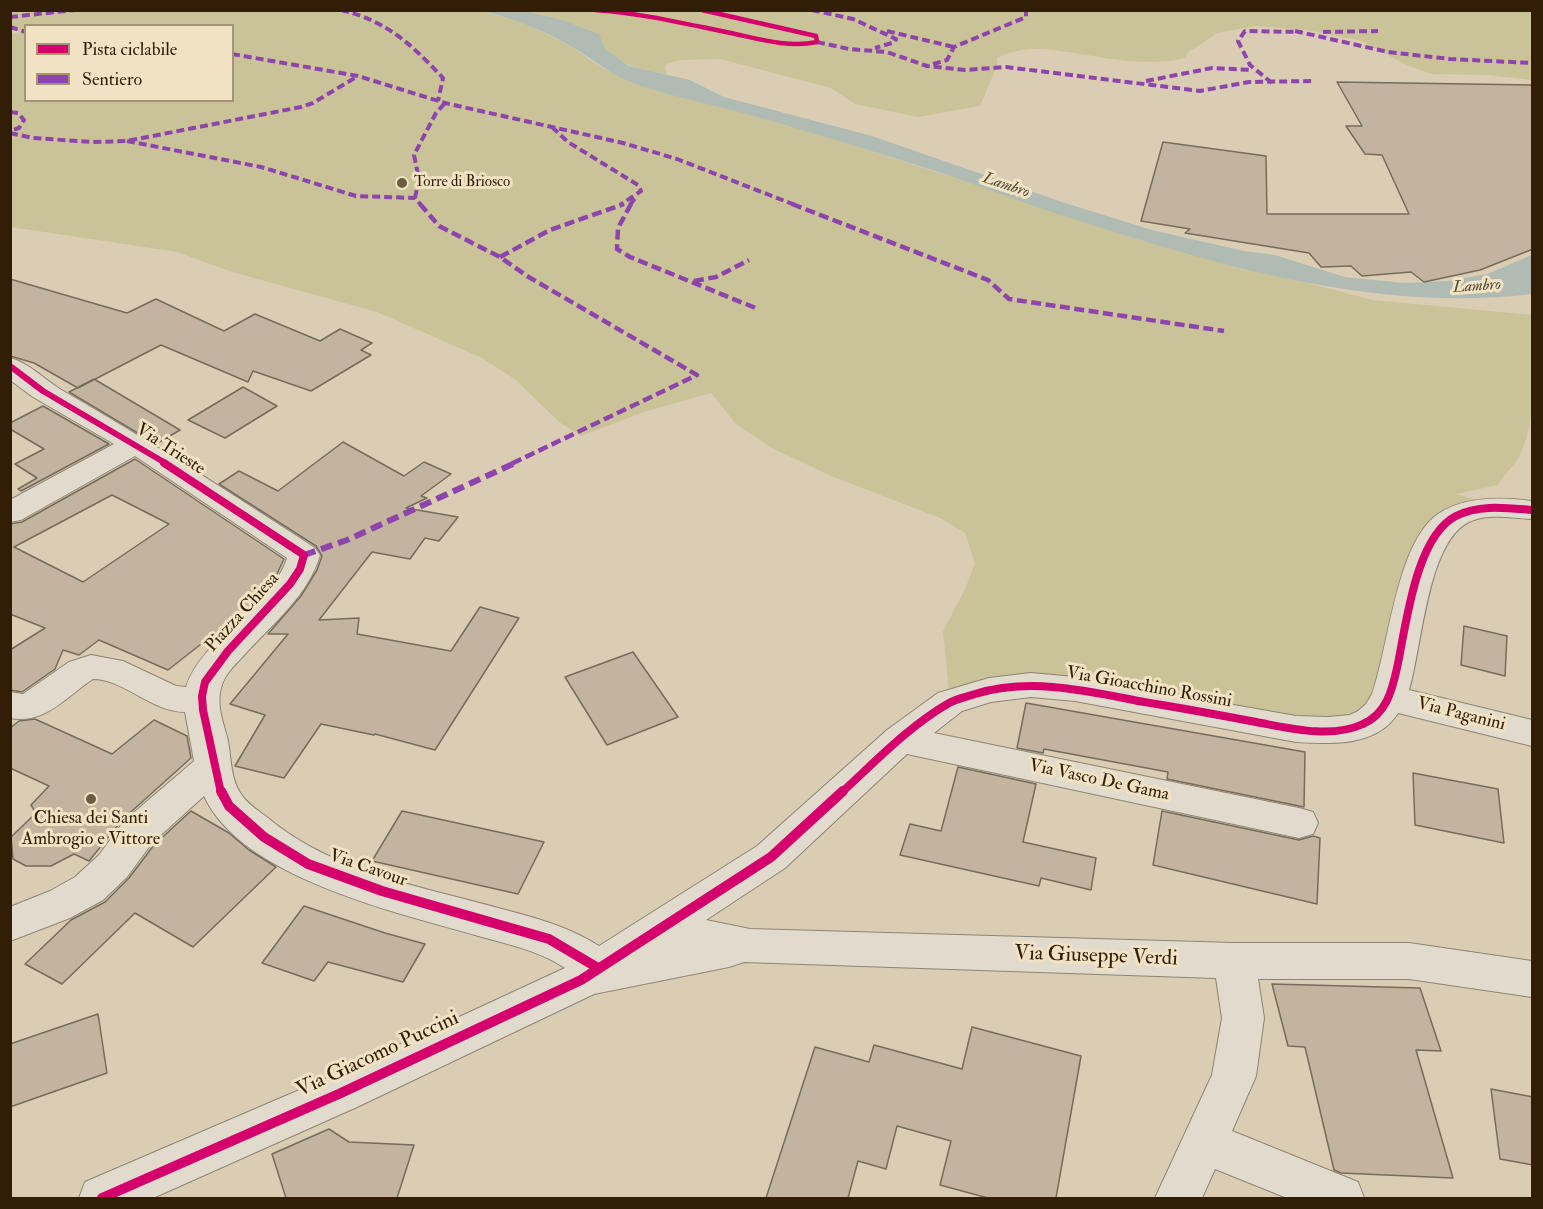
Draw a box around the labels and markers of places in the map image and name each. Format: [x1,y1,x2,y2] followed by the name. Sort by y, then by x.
[414,174,510,192] place label: Torre di Briosco
[395,176,409,190] marker: Torre di Briosco
[84,792,98,806] marker: Chiesa dei Santi Ambrogio e Vittore
[22,808,160,850] place label: Chiesa dei Santi Ambrogio e Vittore

